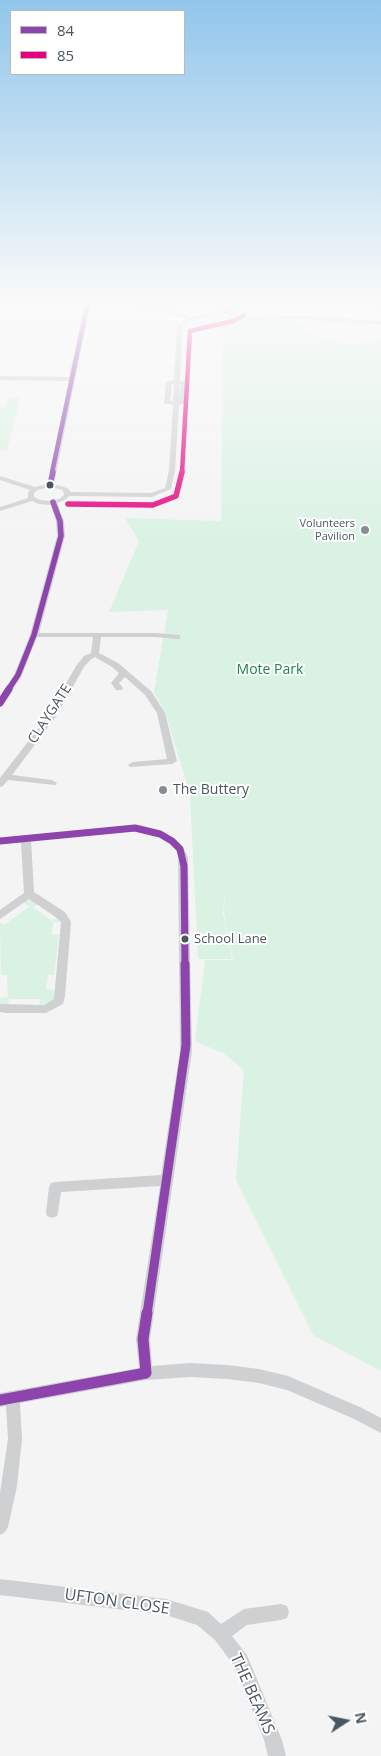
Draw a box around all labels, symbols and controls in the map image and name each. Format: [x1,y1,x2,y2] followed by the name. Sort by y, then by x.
[10,10,185,75] legend
[57,20,74,40] text: 84
[57,45,74,65] text: 85
[45,480,55,490] unlabelled marker
[300,517,355,543] place label: Volunteers Pavilion
[359,524,371,536] marker: Volunteers Pavilion
[237,662,303,678] park label: Mote Park
[25,681,75,747] street label: CLAYGATE
[173,782,249,798] place label: The Buttery
[157,784,169,796] marker: The Buttery
[194,931,267,947] place label: School Lane
[180,934,190,944] marker: School Lane
[63,1585,171,1619] street label: UFTON CLOSE
[226,1651,278,1737] street label: THE BEAMS
[321,1696,371,1746] north arrow
[351,1711,372,1725] text: N

